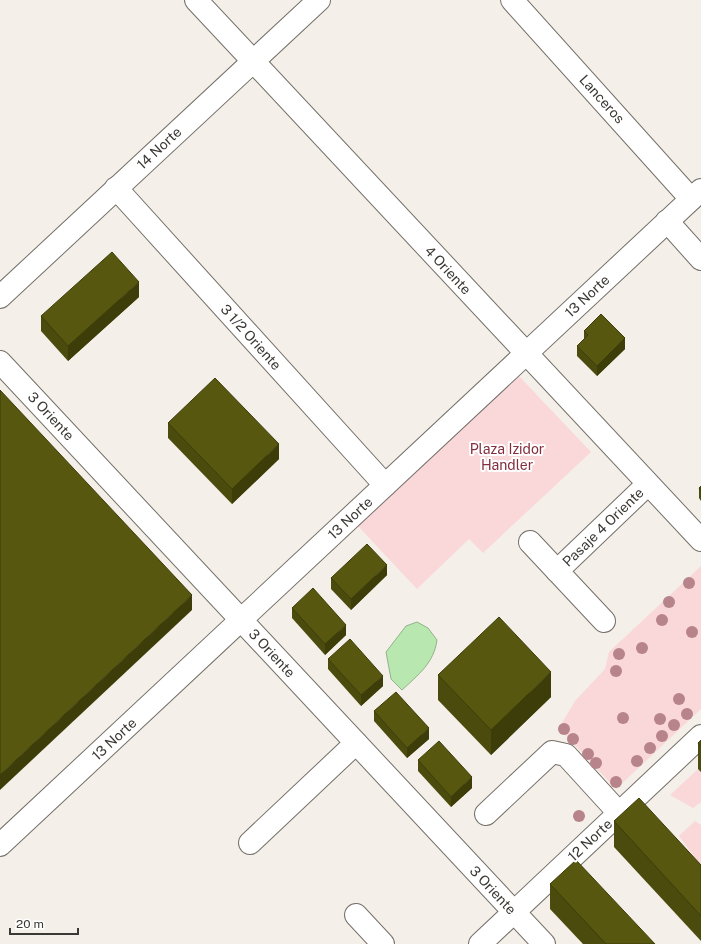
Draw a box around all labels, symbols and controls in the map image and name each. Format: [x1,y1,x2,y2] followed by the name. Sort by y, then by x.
[576,72,628,126] street label: Lanceros
[134,123,185,173] street label: 14 Norte
[422,243,474,298] street label: 4 Oriente
[562,271,613,321] street label: 13 Norte
[217,301,285,373] street label: 3 1/2 Oriente
[25,389,77,444] street label: 3 Oriente
[470,441,544,473] park label: Plaza Izidor Handler
[559,484,647,570] street label: Pasaje 4 Oriente
[325,493,376,543] street label: 13 Norte
[246,626,298,681] street label: 3 Oriente
[89,714,140,764] street label: 13 Norte
[565,816,615,864] street label: 12 Norte
[467,863,519,918] street label: 3 Oriente
[10,910,78,936] scale bar
[16,917,44,931] text: 20 m

